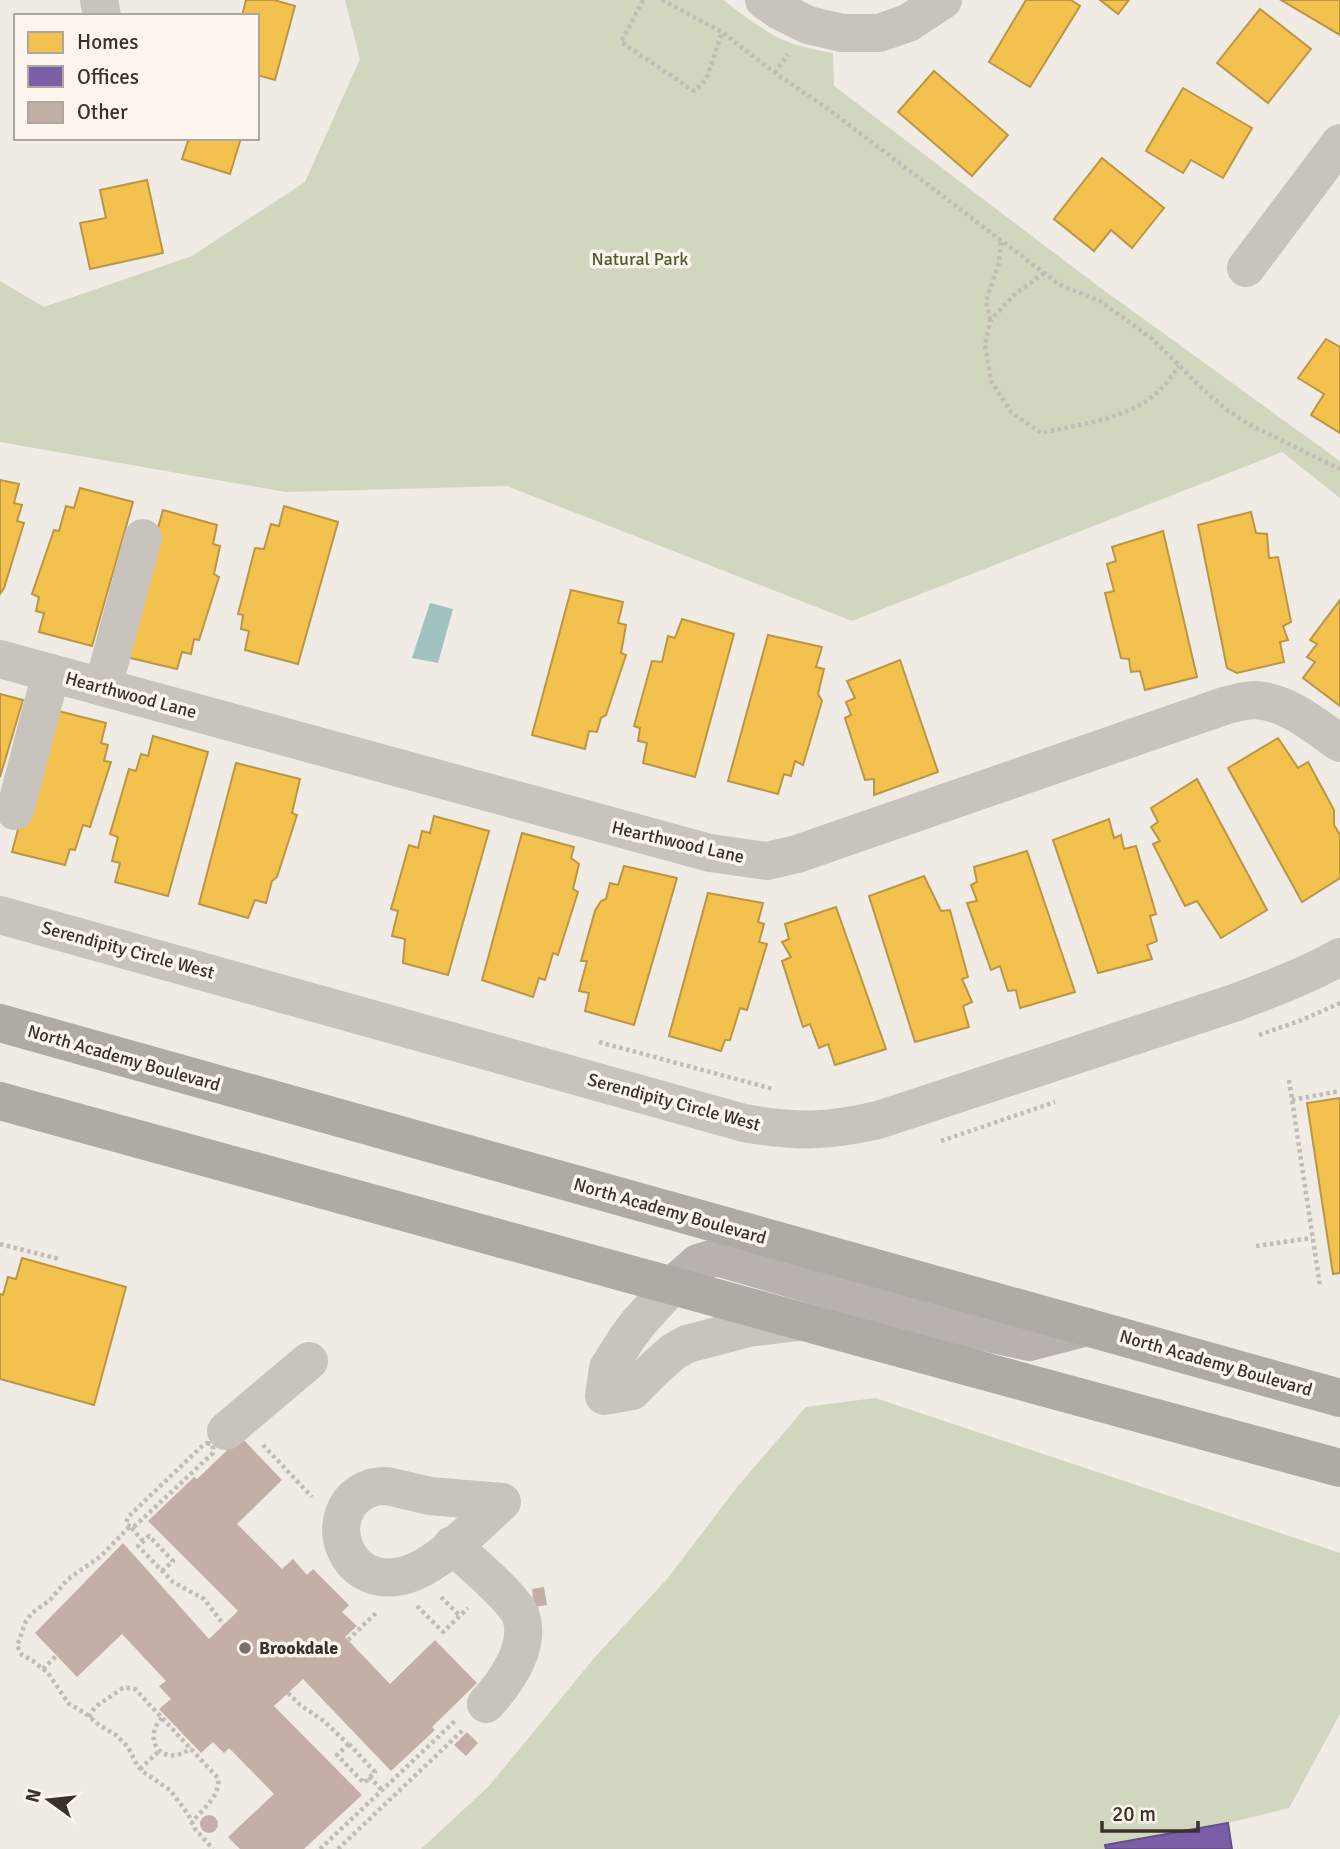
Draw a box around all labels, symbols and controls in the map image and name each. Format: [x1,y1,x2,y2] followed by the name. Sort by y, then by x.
[14,14,259,140] legend
[77,29,139,55] text: Homes
[77,64,139,90] text: Offices
[77,99,128,125] text: Other
[592,248,688,270] park label: Natural Park
[63,667,199,723] street label: Hearthwood Lane
[610,816,746,868] street label: Hearthwood Lane
[39,916,217,984] street label: Serendipity Circle West
[25,1020,223,1096] street label: North Academy Boulevard
[585,1068,763,1136] street label: Serendipity Circle West
[571,1173,769,1249] street label: North Academy Boulevard
[1117,1325,1315,1401] street label: North Academy Boulevard
[259,1637,338,1659] place label: Brookdale
[237,1640,253,1656] marker: Brookdale
[14,1765,84,1835] north arrow
[20,1786,47,1805] text: N
[1102,1790,1198,1834] scale bar
[1112,1801,1156,1827] text: 20 m

